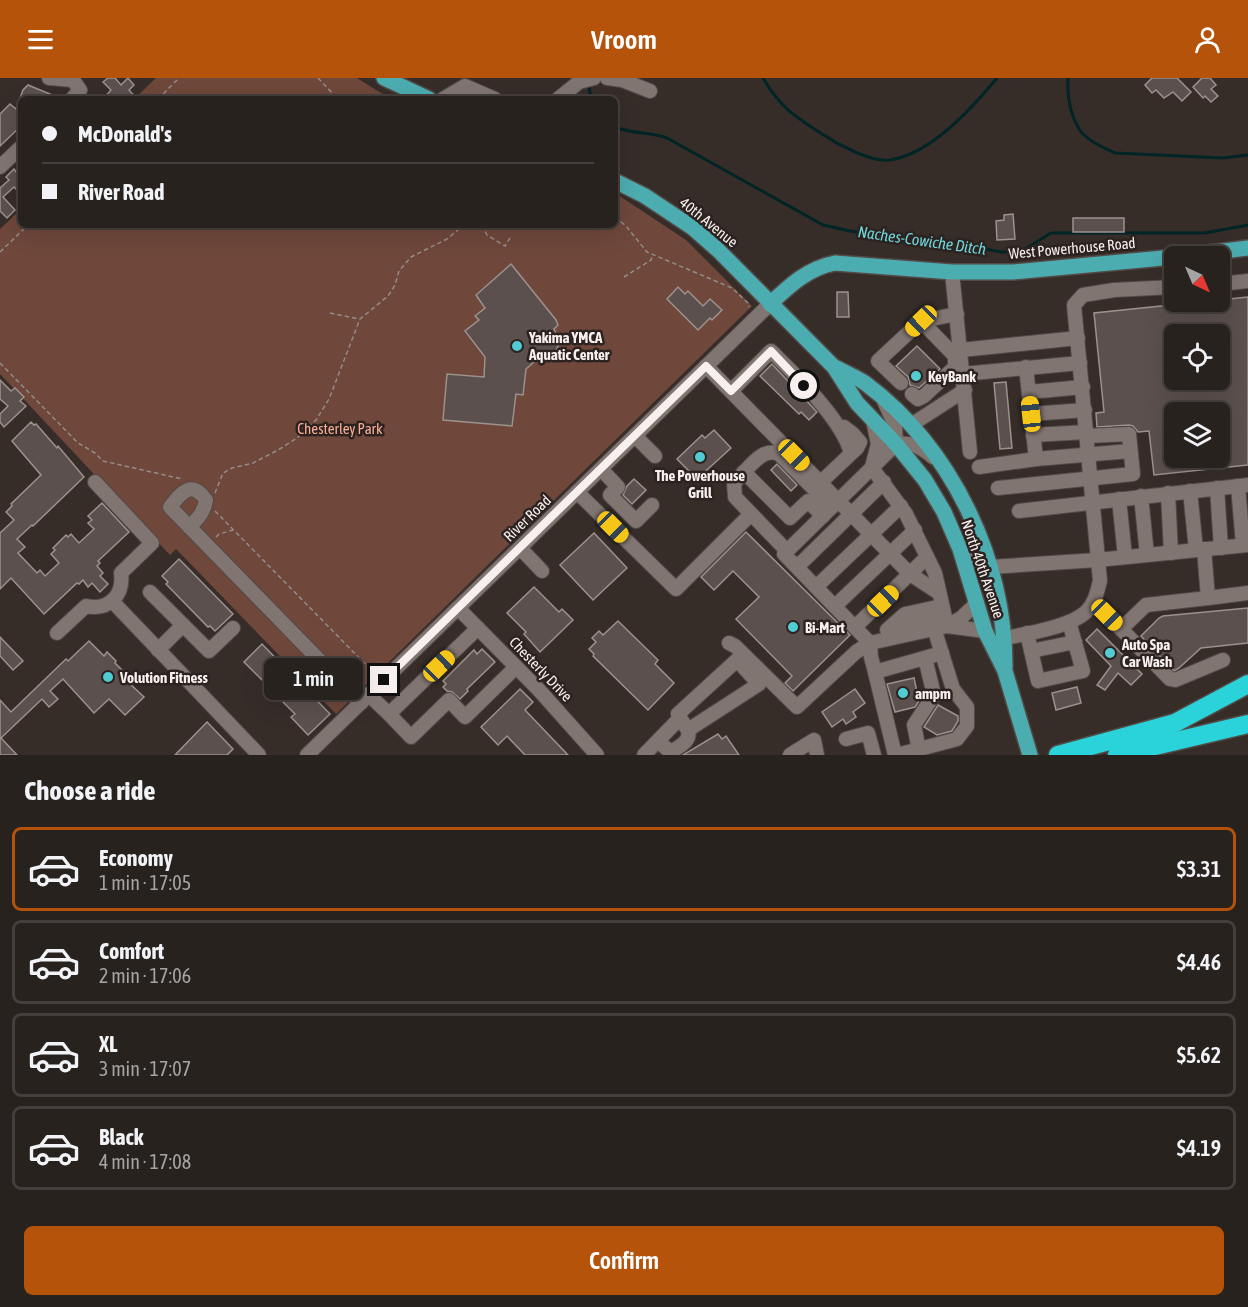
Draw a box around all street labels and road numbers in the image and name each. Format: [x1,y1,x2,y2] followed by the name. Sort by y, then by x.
[677,194,741,251] street label: 40th Avenue
[1008,234,1136,262] street label: West Powerhouse Road
[500,491,554,545] street label: River Road
[958,517,1008,621] street label: North 40th Avenue
[506,633,576,705] street label: Chesterly Drive

